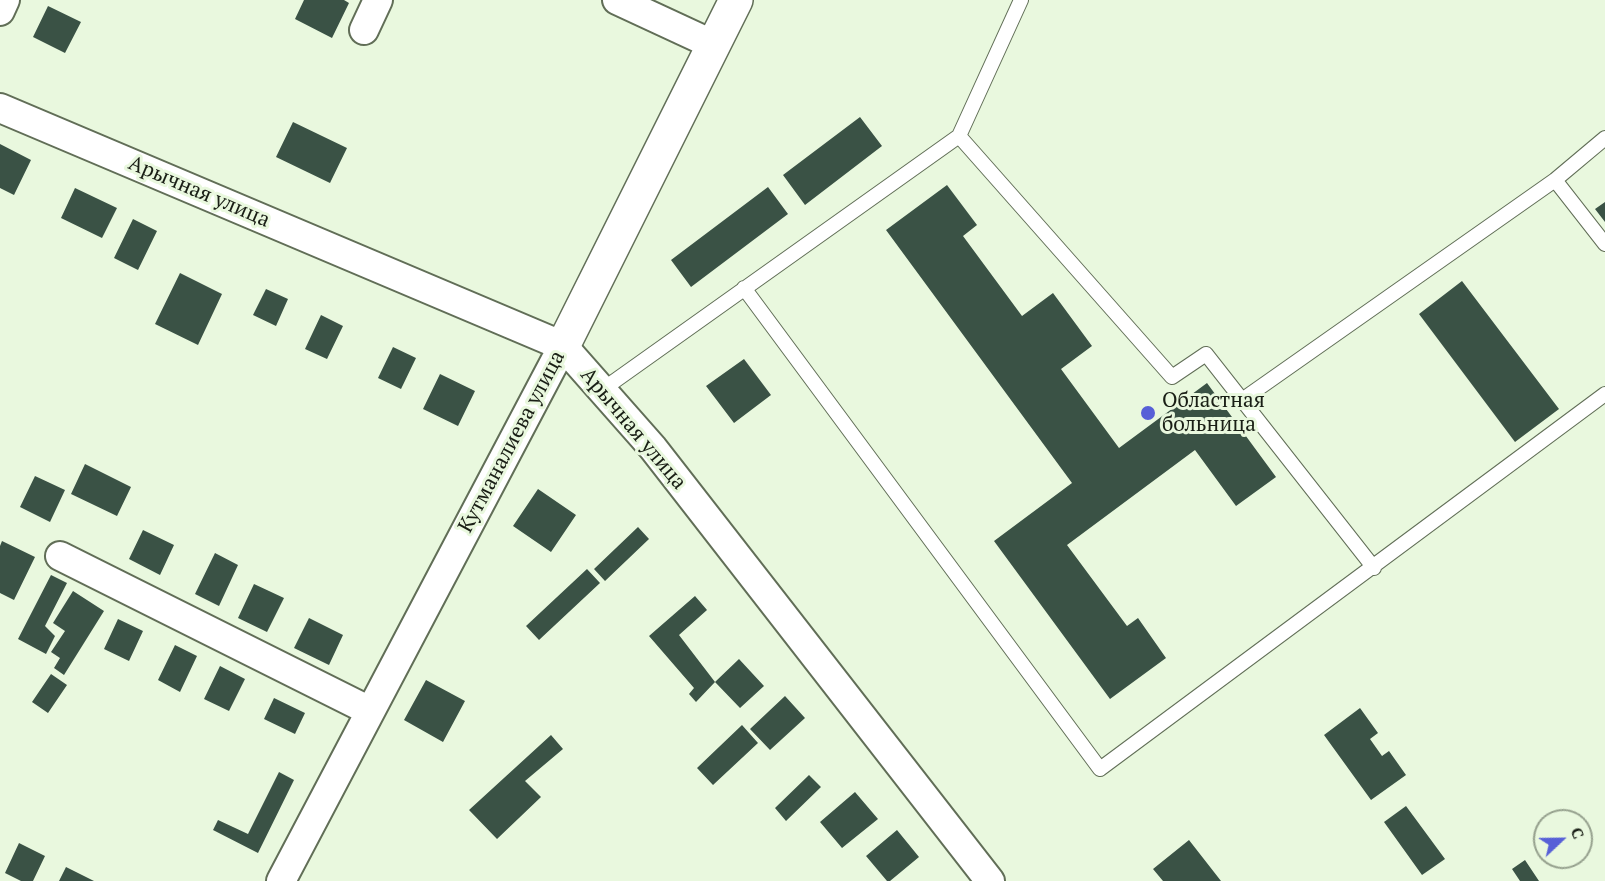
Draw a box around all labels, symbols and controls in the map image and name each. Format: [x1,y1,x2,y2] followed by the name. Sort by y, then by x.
[124,151,274,233] street label: Арычная улица
[453,347,571,537] street label: Кутманалиева улица
[575,363,691,495] street label: Арычная улица
[1162,388,1265,438] place label: Областная больница
[1139,404,1157,422] marker: Областная больница
[1533,809,1593,869] north arrow
[1566,824,1590,842] text: С

